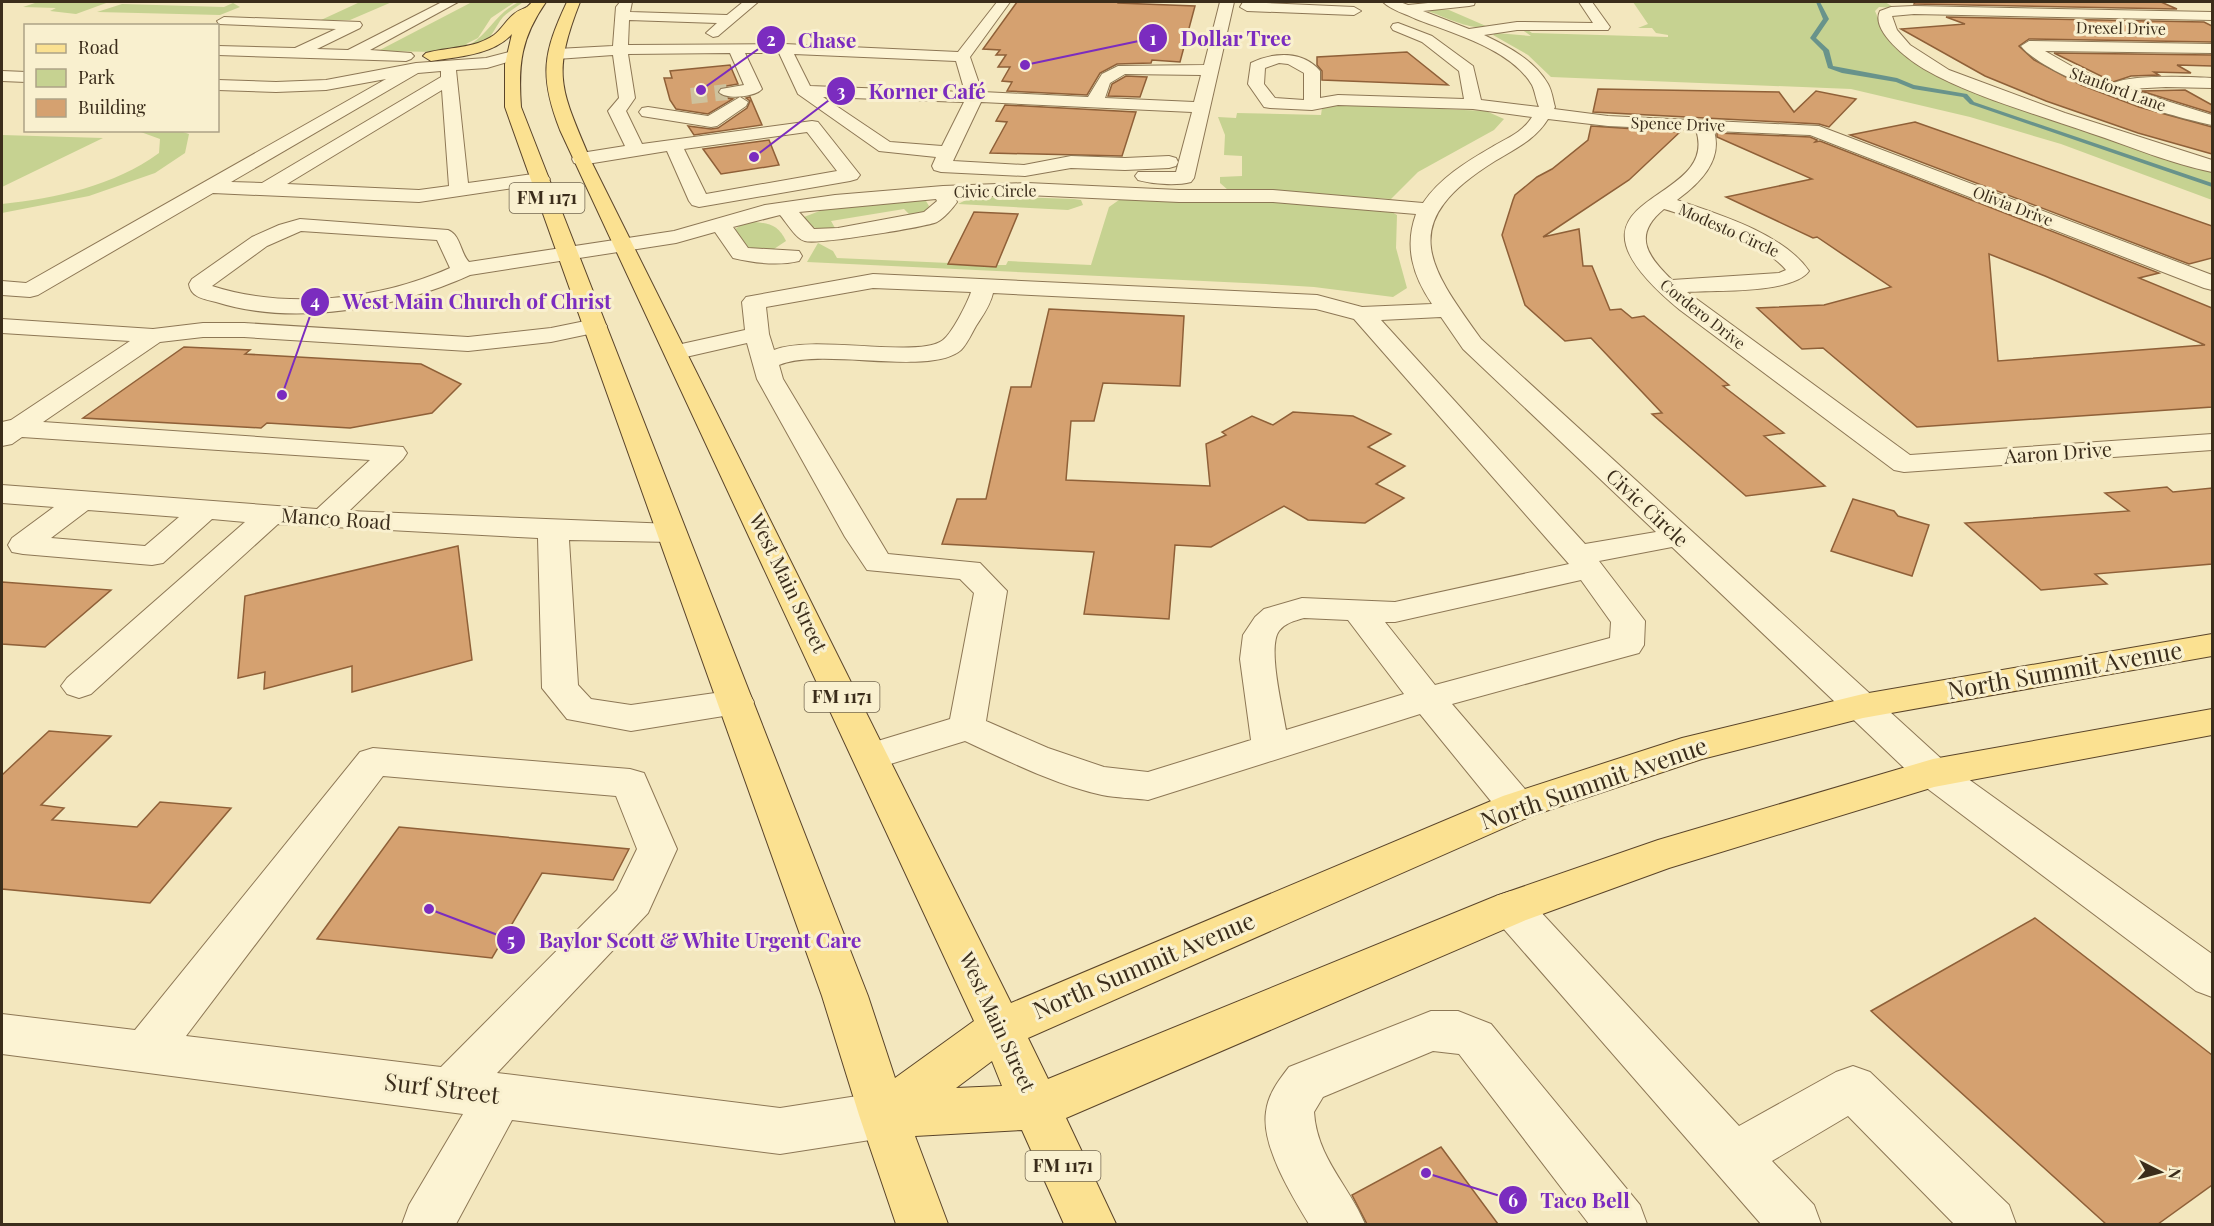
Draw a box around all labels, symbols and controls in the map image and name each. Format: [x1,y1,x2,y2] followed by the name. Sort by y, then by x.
[2076,16,2166,39] street label: Drexel Drive
[1138,19,1304,58] callout: Dollar Tree
[756,21,869,60] callout: Chase
[1181,23,1291,51] text: Dollar Tree
[24,24,219,132] legend
[798,25,856,53] text: Chase
[1150,26,1157,50] text: 1
[766,27,776,51] text: 2
[78,35,119,59] text: Road
[2067,61,2169,116] street label: Stanford Lane
[78,65,115,89] text: Park
[826,72,998,111] callout: Korner Café
[868,76,986,104] text: Korner Café
[837,79,846,103] text: 3
[78,95,146,119] text: Building
[1630,111,1726,136] street label: Spence Drive
[953,179,1037,202] street label: Civic Circle
[1970,181,2056,230] street label: Olivia Drive
[510,183,584,213] road number: FM 1171
[1676,198,1783,261] street label: Modesto Circle
[1656,274,1750,353] street label: Cordero Drive
[300,282,623,321] callout: West Main Church of Christ
[341,286,612,314] text: West Main Church of Christ
[310,289,320,313] text: 4
[2002,434,2113,469] street label: Aaron Drive
[1601,462,1695,552] street label: Civic Circle
[280,500,392,535] street label: Manco Road
[744,508,835,657] street label: West Main Street
[1945,633,2185,705] street label: North Summit Avenue
[804,682,880,712] road number: FM 1171
[1476,728,1711,836] street label: North Summit Avenue
[1027,903,1259,1025] street label: North Summit Avenue
[496,921,874,960] callout: Baylor Scott & White Urgent Care
[539,925,861,953] text: Baylor Scott & White Urgent Care
[507,928,515,952] text: 5
[954,946,1043,1096] street label: West Main Street
[383,1064,502,1110] street label: Surf Street
[2130,1142,2190,1202] north arrow
[1026,1151,1100,1181] road number: FM 1171
[2164,1167,2186,1181] text: N
[1498,1181,1642,1220] callout: Taco Bell
[1540,1185,1630,1213] text: Taco Bell
[1508,1188,1518,1212] text: 6

